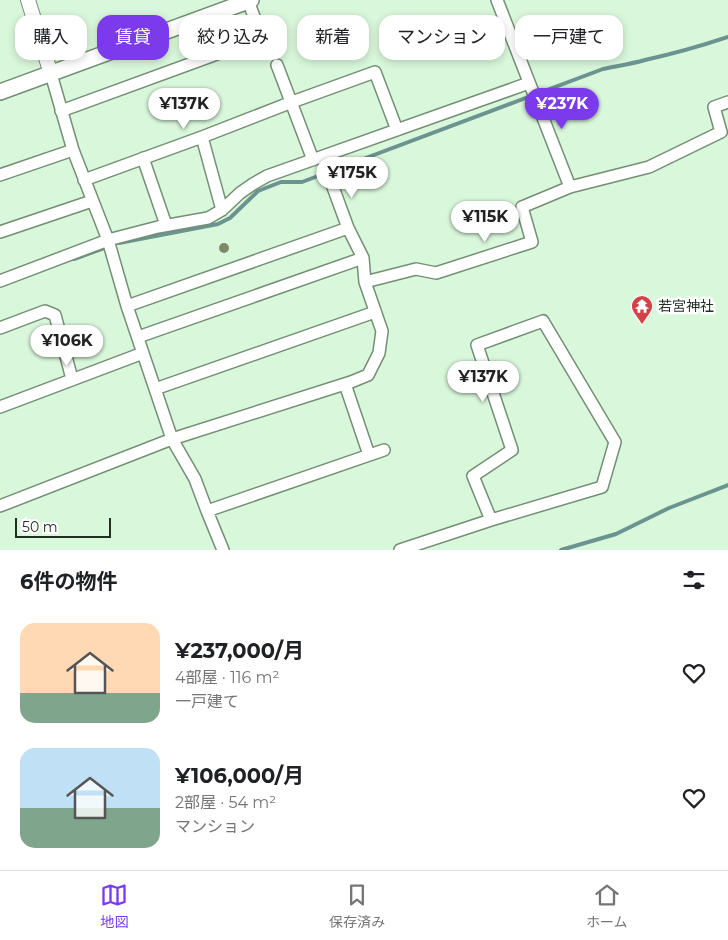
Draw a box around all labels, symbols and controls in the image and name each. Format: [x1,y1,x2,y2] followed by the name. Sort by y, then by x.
[15,15,87,60] chip: 購入
[97,15,169,60] chip: 賃貸
[179,15,287,60] chip: 絞り込み
[297,15,369,60] chip: 新着
[379,15,505,60] chip: マンション
[515,15,623,60] chip: 一戸建て
[149,88,219,130] pin: ¥137K
[527,88,597,130] pin: ¥237K
[159,94,209,113] text: ¥137K
[536,94,588,113] text: ¥237K
[317,156,387,199] pin: ¥175K
[327,163,377,182] text: ¥175K
[450,200,520,243] pin: ¥115K
[462,207,508,226] text: ¥115K
[630,294,654,325] temple icon: 若宮神社
[658,297,714,315] place label: 若宮神社
[32,324,102,367] pin: ¥106K
[41,331,93,350] text: ¥106K
[448,360,518,403] pin: ¥137K
[458,367,508,386] text: ¥137K
[15,515,111,538] scale bar
[22,518,58,536] text: 50 m
[680,566,708,594] icon: filters
[20,569,117,594] text: 6件の物件
[175,638,304,663] text: ¥237,000/月
[60,643,120,703] icon: home
[680,659,708,687] icon: heart
[175,668,279,687] text: 4部屋 · 116 m²
[175,692,239,711] text: 一戸建て
[175,763,304,788] text: ¥106,000/月
[60,768,120,828] icon: home
[680,784,708,812] icon: heart
[175,793,276,812] text: 2部屋 · 54 m²
[175,817,255,836] text: マンション
[100,881,128,931] tab: 地図
[329,881,385,931] tab: 保存済み
[586,881,628,931] tab: ホーム

